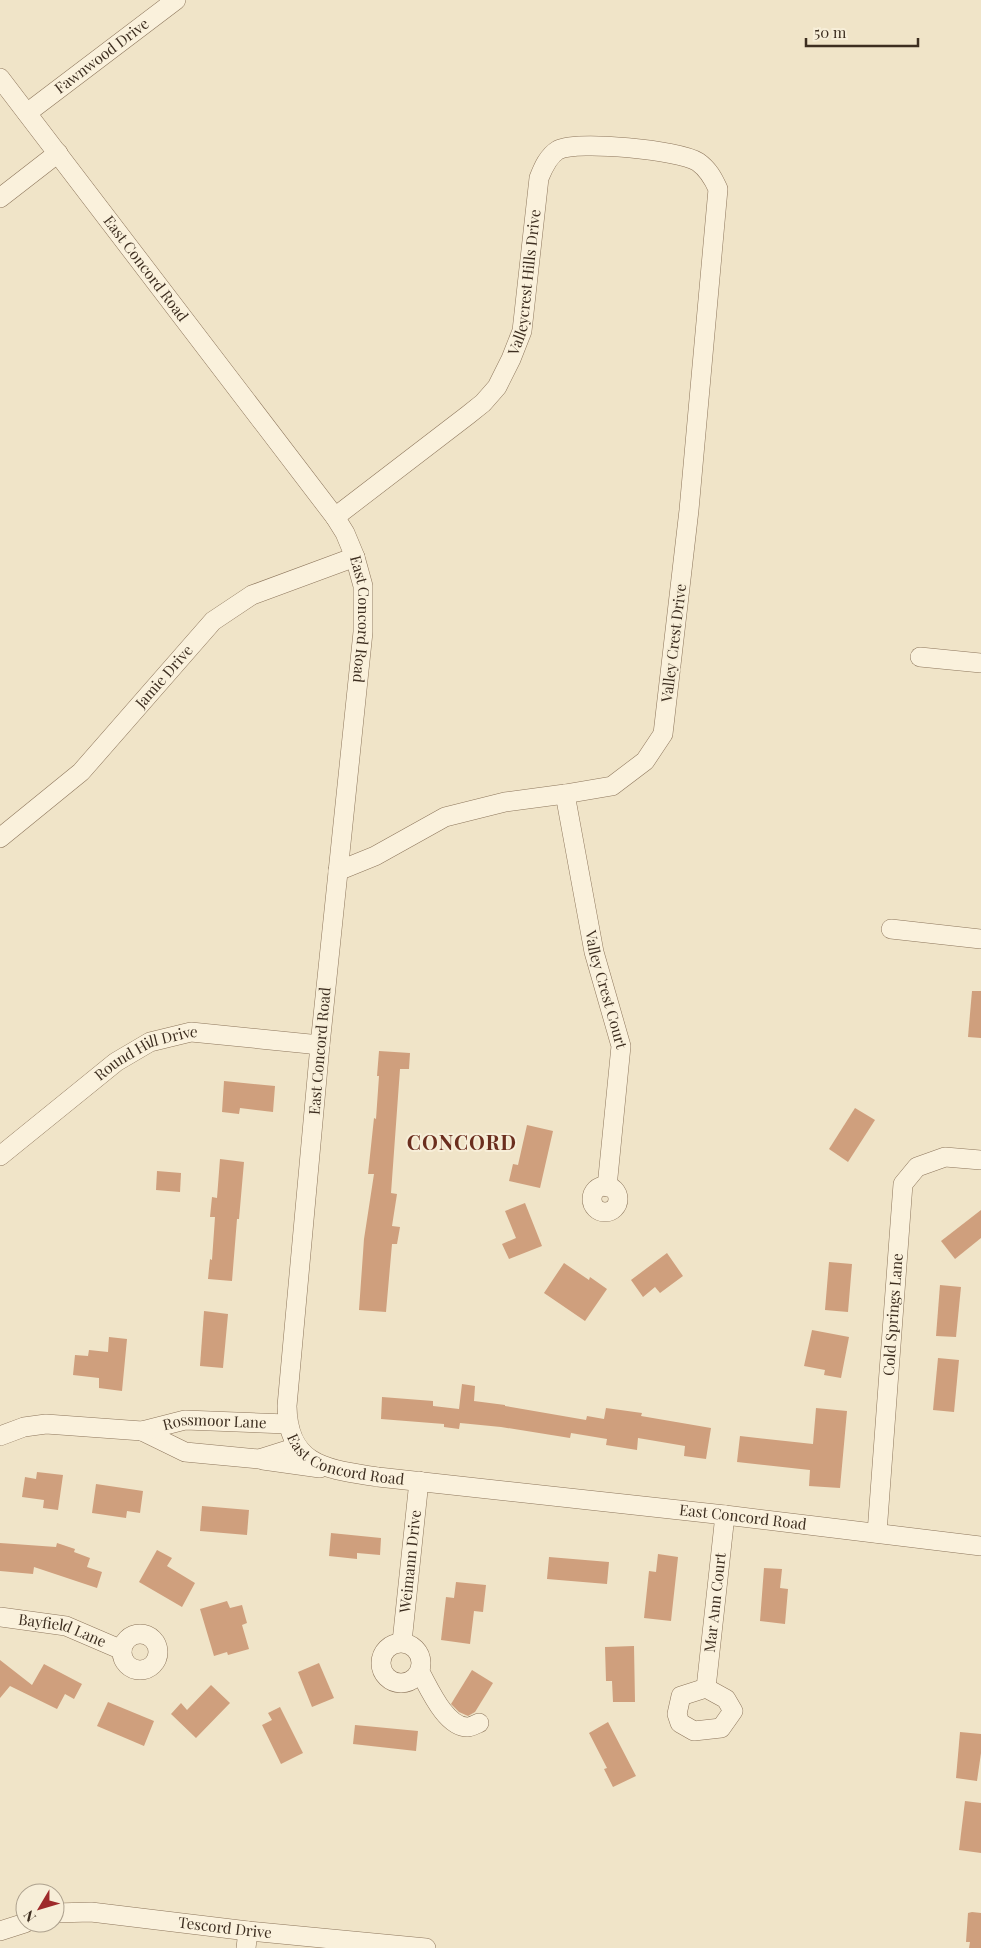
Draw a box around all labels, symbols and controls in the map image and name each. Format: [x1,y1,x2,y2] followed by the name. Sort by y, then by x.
[50,13,152,98] street label: Fawnwood Drive
[806,15,918,47] scale bar
[814,22,847,42] text: 50 m
[502,208,544,359] street label: Valleycrest Hills Drive
[100,211,193,325] street label: East Concord Road
[346,553,374,684] street label: East Concord Road
[656,582,690,704] street label: Valley Crest Drive
[130,640,197,713] street label: Jamie Drive
[581,928,632,1052] street label: Valley Crest Court
[303,986,335,1116] street label: East Concord Road
[90,1021,199,1085] street label: Round Hill Drive
[407,1128,517,1155] district label: CONCORD
[878,1252,907,1377] street label: Cold Springs Lane
[160,1409,267,1434] street label: Rossmoor Lane
[283,1430,406,1489] street label: East Concord Road
[678,1499,808,1534] street label: East Concord Road
[394,1509,425,1615] street label: Weimann Drive
[699,1551,730,1653] street label: Mar Ann Court
[17,1609,110,1651] street label: Bayfield Lane
[15,1883,65,1933] north arrow
[19,1906,40,1926] text: N
[177,1912,273,1942] street label: Tescord Drive

